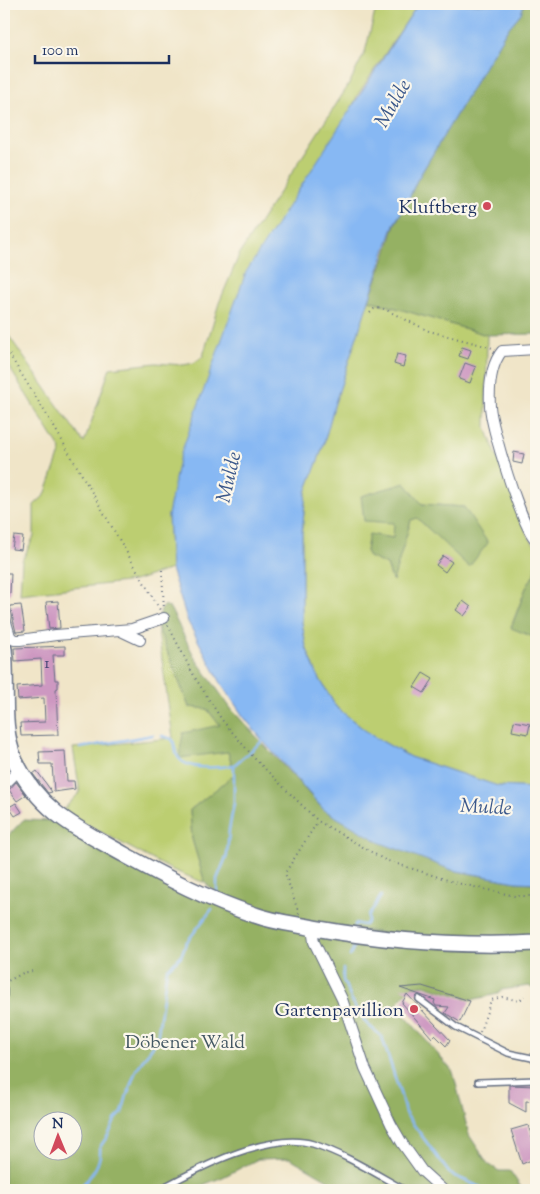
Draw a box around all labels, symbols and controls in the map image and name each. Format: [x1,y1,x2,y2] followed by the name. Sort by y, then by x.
[35,32,169,64] scale bar
[42,41,79,62] text: 100 m
[369,75,420,134] water label: Mulde
[399,195,477,222] place label: Kluftberg
[481,200,493,212] marker: Kluftberg
[211,449,250,506] water label: Mulde
[44,653,50,676] house number: 1
[459,793,512,824] water label: Mulde
[275,998,404,1025] place label: Gartenpavillion
[408,1003,420,1015] marker: Gartenpavillion
[125,1030,245,1057] park label: Döbener Wald
[32,1112,82,1162] north arrow
[52,1115,64,1135] text: N

